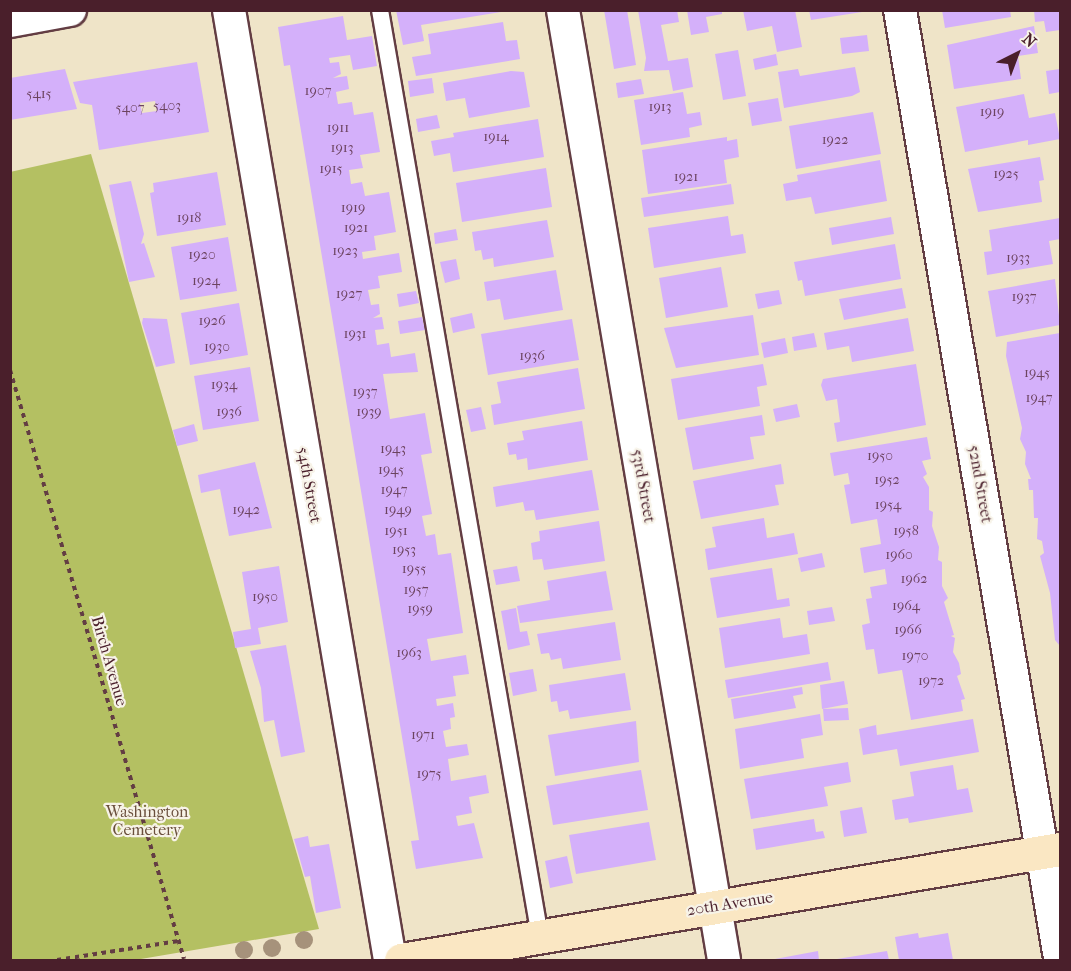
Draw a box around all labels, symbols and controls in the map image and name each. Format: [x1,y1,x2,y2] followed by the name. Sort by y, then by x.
[987,24,1047,84] north arrow
[1019,29,1040,51] text: N
[305,83,331,99] house number: 1907
[26,86,52,102] house number: 5415
[153,98,181,114] house number: 5403
[648,99,672,115] house number: 1913
[116,100,144,116] house number: 5407
[980,104,1004,120] house number: 1919
[327,120,349,136] house number: 1911
[483,129,509,145] house number: 1914
[822,132,848,148] house number: 1922
[330,140,354,156] house number: 1913
[319,161,343,177] house number: 1915
[993,166,1019,182] house number: 1925
[674,169,698,185] house number: 1921
[341,200,365,216] house number: 1919
[177,210,201,226] house number: 1918
[344,220,368,236] house number: 1921
[332,243,358,259] house number: 1923
[188,247,216,263] house number: 1920
[1006,250,1030,266] house number: 1933
[192,273,220,289] house number: 1924
[336,286,362,302] house number: 1927
[1012,289,1036,305] house number: 1937
[198,313,226,329] house number: 1926
[343,326,367,342] house number: 1931
[204,339,230,355] house number: 1930
[519,348,545,364] house number: 1936
[1024,365,1050,381] house number: 1945
[211,377,237,393] house number: 1934
[353,384,377,400] house number: 1937
[1026,390,1052,406] house number: 1947
[216,404,242,420] house number: 1936
[356,404,382,420] house number: 1939
[380,441,406,457] house number: 1943
[964,444,996,524] street label: 52nd Street
[293,446,325,524] street label: 54th Street
[627,448,659,524] street label: 53rd Street
[867,448,893,464] house number: 1950
[378,462,404,478] house number: 1945
[874,472,900,488] house number: 1952
[381,482,407,498] house number: 1947
[875,497,901,513] house number: 1954
[232,502,260,518] house number: 1942
[384,502,412,518] house number: 1949
[384,523,408,539] house number: 1951
[893,523,919,539] house number: 1958
[392,542,416,558] house number: 1953
[885,547,913,563] house number: 1960
[402,561,426,577] house number: 1955
[900,571,928,587] house number: 1962
[403,582,429,598] house number: 1957
[252,589,278,605] house number: 1950
[892,598,920,614] house number: 1964
[407,601,433,617] house number: 1959
[87,614,131,708] street label: Birch Avenue
[894,622,922,638] house number: 1966
[396,645,422,661] house number: 1963
[902,648,928,664] house number: 1970
[918,673,944,689] house number: 1972
[411,727,435,743] house number: 1971
[416,766,442,782] house number: 1975
[106,802,188,840] park label: Washington Cemetery
[686,888,774,920] street label: 20th Avenue

